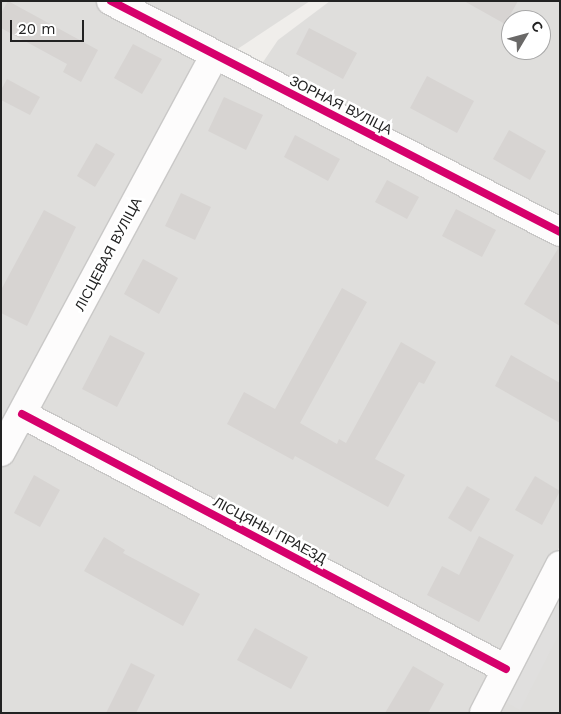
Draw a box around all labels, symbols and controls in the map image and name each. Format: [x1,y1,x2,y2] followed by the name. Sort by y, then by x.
[12,10,86,42] scale bar
[501,10,551,60] north arrow
[528,18,547,35] text: С
[18,20,56,38] text: 20 m
[287,72,395,138] street label: ЗОРНАЯ ВУЛІЦА
[71,194,145,314] street label: ЛІСЦЕВАЯ ВУЛІЦА
[211,493,329,567] street label: ЛІСЦЯНЫ ПРАЕЗД

